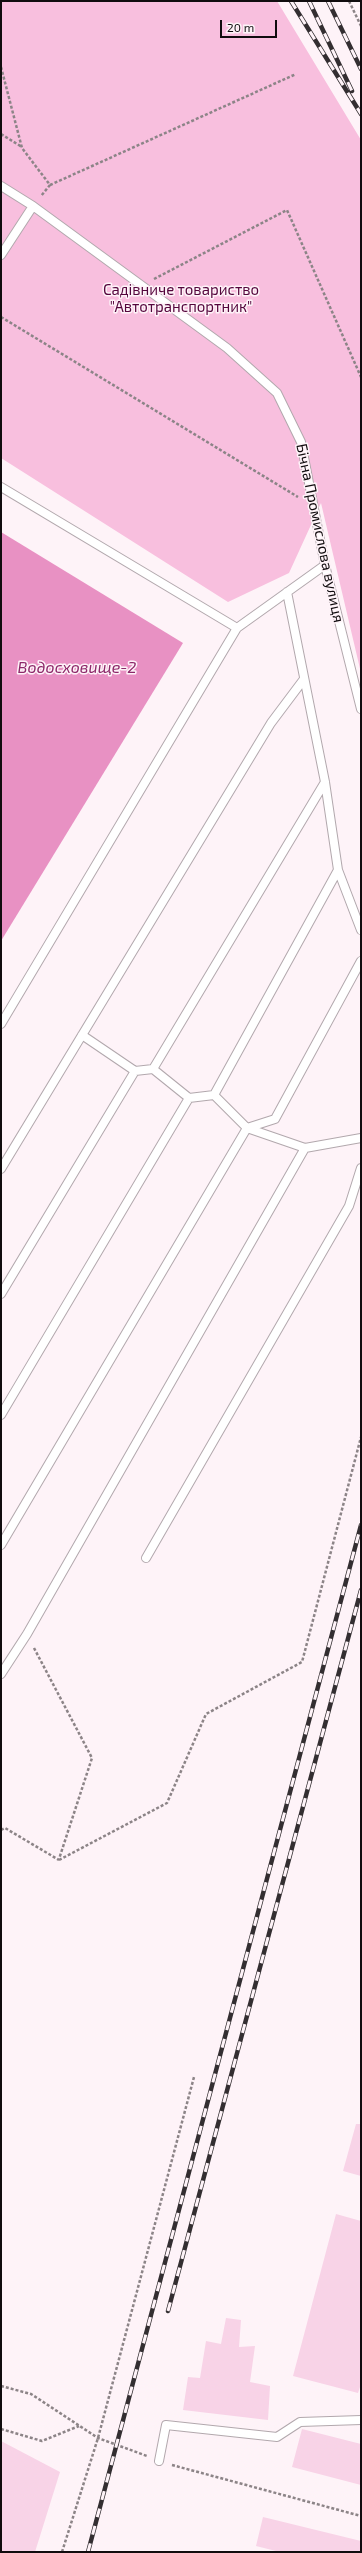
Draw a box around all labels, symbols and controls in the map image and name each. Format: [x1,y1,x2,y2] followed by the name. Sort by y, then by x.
[222,12,279,38] scale bar
[227,20,254,34] text: 20 m
[103,281,259,316] park label: Садівниче товариство "Автотранспортник"
[292,442,348,624] street label: Бічна Промислова вулиця
[18,658,136,678] water label: Водосховище-2

